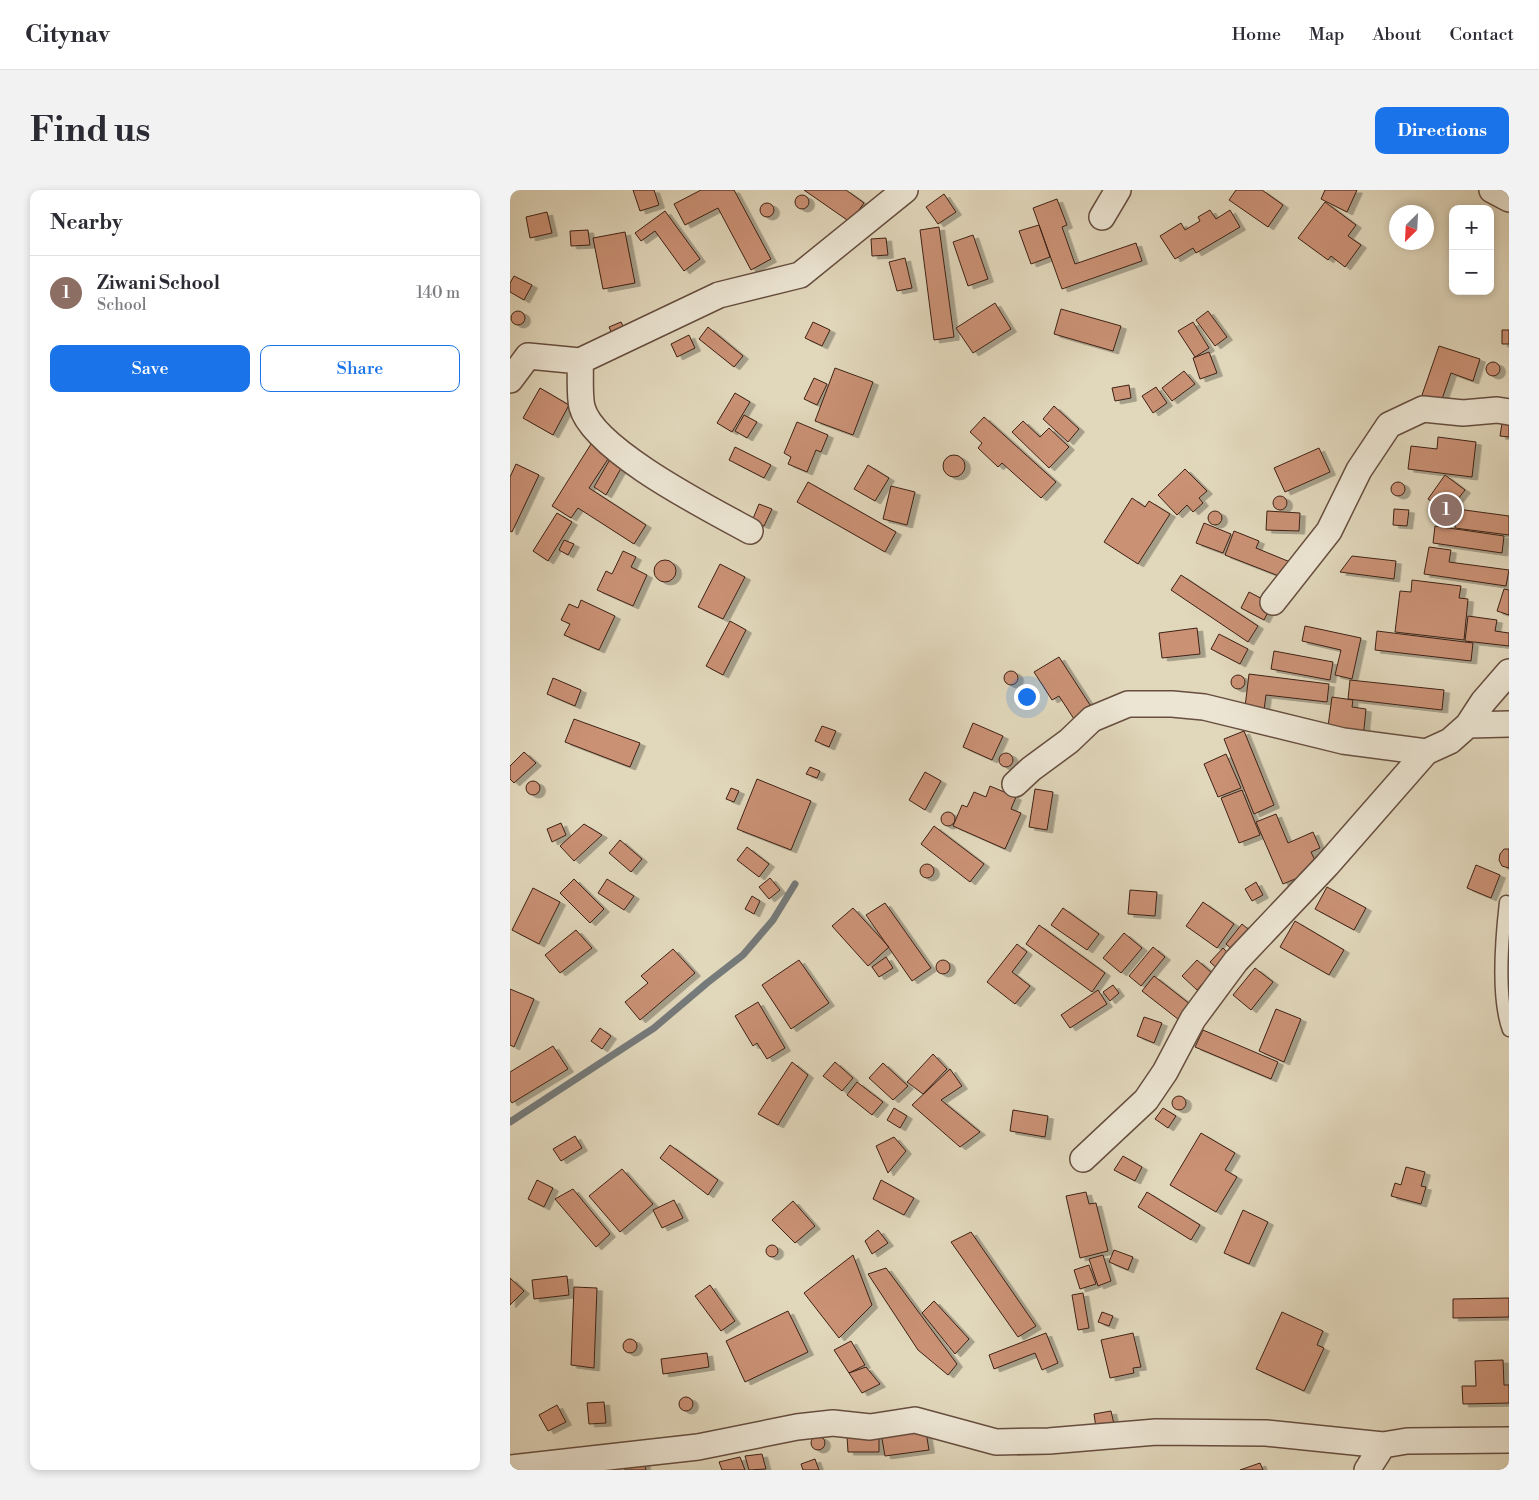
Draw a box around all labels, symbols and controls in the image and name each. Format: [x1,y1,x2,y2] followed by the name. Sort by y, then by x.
[25,20,110,50] text: Citynav
[1232,23,1281,46] text: Home
[1309,23,1345,46] text: Map
[1373,23,1422,46] text: About
[1450,23,1514,46] text: Contact
[1375,107,1509,154] button: Directions
[30,109,150,152] text: Find us
[1389,205,1434,250] north arrow
[1449,205,1494,295] map controls
[1449,205,1494,250] button: +
[50,210,123,236] text: Nearby
[1449,250,1494,295] button: −
[97,271,220,295] text: Ziwani School
[62,283,70,303] text: 1
[416,283,460,303] text: 140 m
[97,295,146,315] text: School
[50,345,250,392] button: Save
[260,345,460,392] button: Share
[1430,491,1462,529] pin: 1
[1014,684,1040,710] your location

